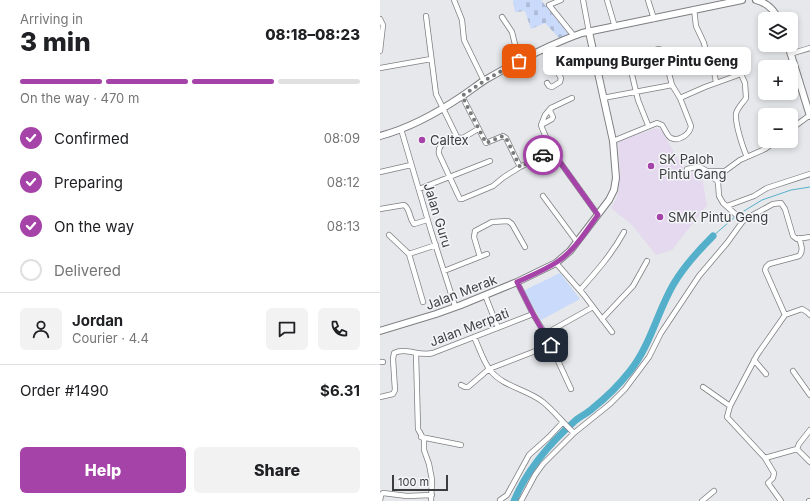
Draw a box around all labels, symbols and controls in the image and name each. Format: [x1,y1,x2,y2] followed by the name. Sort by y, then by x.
[20,11,83,27] text: Arriving in
[758,12,798,148] map controls
[758,12,798,52] button: layers
[265,25,360,44] text: 08:18–08:23
[20,26,91,57] text: 3 min
[502,44,536,78] pin
[543,47,751,75] callout: Kampung Burger Pintu Geng
[508,50,530,72] icon: bag
[556,53,738,69] text: Kampung Burger Pintu Geng
[758,60,798,100] button: +
[20,90,139,106] text: On the way · 470 m
[758,108,798,148] button: −
[20,127,42,149] icon: check
[54,129,129,148] text: Confirmed
[324,130,360,146] text: 08:09
[430,132,469,148] place label: Caltex
[417,135,427,145] marker: Caltex
[523,135,563,175] courier
[532,144,554,166] icon: car
[659,151,726,182] place label: SK Paloh Pintu Gang
[646,161,656,171] marker: SK Paloh Pintu Gang
[20,171,42,193] icon: check
[54,173,123,192] text: Preparing
[327,174,360,190] text: 08:12
[421,181,455,249] street label: Jalan Guru
[668,209,768,225] place label: SMK Pintu Geng
[655,212,665,222] marker: SMK Pintu Geng
[20,215,42,237] icon: check
[54,217,134,236] text: On the way
[327,218,360,234] text: 08:13
[54,261,121,280] text: Delivered
[423,271,499,313] street label: Jalan Merak
[427,305,511,349] street label: Jalan Merpati
[20,308,62,350] button: person
[266,308,308,350] button: chat
[318,308,360,350] button: phone
[72,311,123,330] text: Jordan
[534,328,568,362] pin
[72,330,149,346] text: Courier · 4.4
[540,334,562,356] icon: home
[20,381,109,400] text: Order #1490
[320,381,360,400] text: $6.31
[20,447,186,493] button: Help
[194,447,360,493] button: Share
[392,473,448,492] scale bar
[398,475,429,489] text: 100 m

